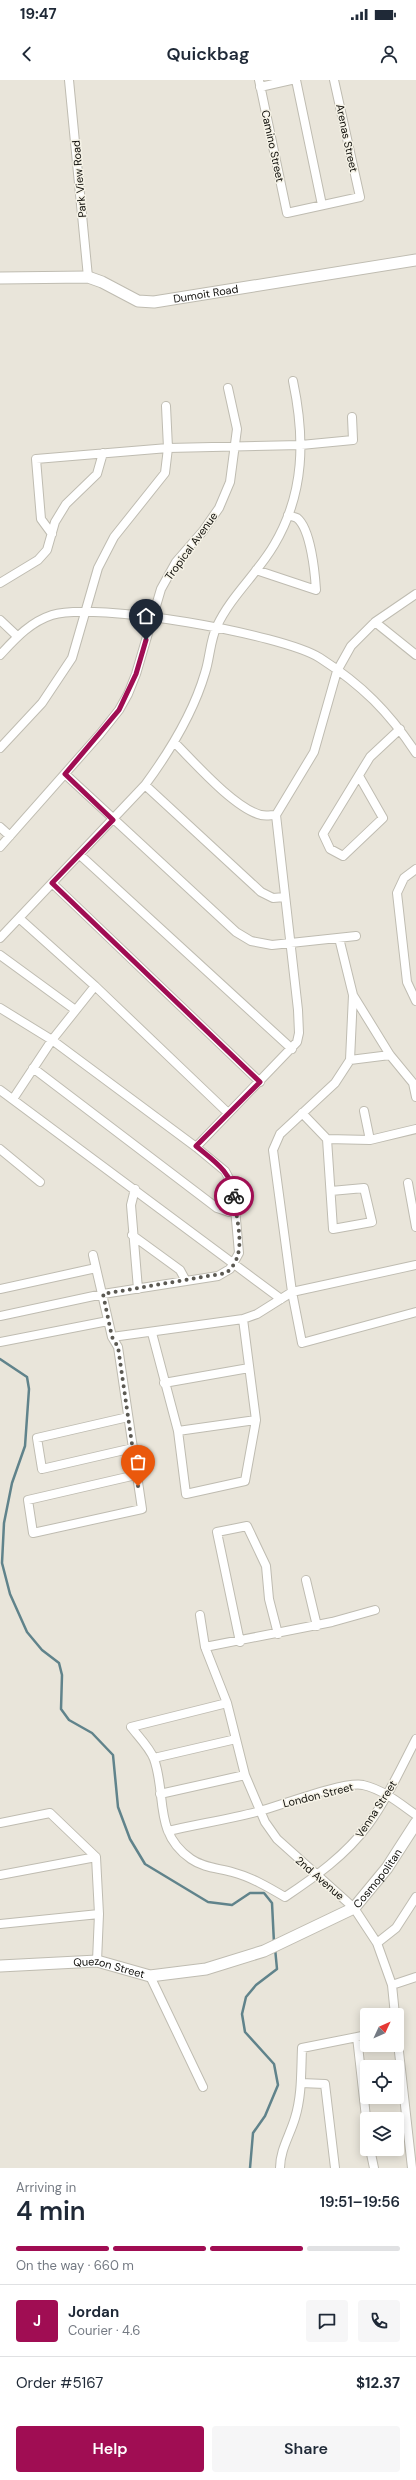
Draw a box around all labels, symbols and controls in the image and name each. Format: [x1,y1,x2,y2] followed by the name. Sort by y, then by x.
[20,4,57,24] text: 19:47
[167,42,249,66] text: Quickbag
[16,43,38,65] icon: back
[378,43,400,65] icon: person
[333,103,361,173] street label: Arenas Street
[259,109,287,183] street label: Camino Street
[69,140,89,218] street label: Park View Road
[172,282,239,306] street label: Dumoit Road
[162,509,220,583] street label: Tropical Avenue
[129,599,163,640] pin
[135,605,157,627] icon: home
[214,1176,254,1216] courier
[223,1185,245,1207] icon: bike
[121,1445,155,1486] pin
[127,1451,149,1473] icon: bag
[352,1778,400,1840] street label: Venna Street
[281,1779,355,1811] street label: London Street
[350,1846,405,1911] street label: Cosmopolitan
[293,1853,347,1903] street label: 2nd Avenue
[73,1954,146,1981] street label: Quezon Street
[360,2008,404,2052] north arrow
[360,2008,404,2156] map controls
[360,2060,404,2104] button: locate
[360,2112,404,2156] button: layers
[16,2179,76,2196] text: Arriving in
[320,2192,400,2212] text: 19:51–19:56
[16,2194,86,2228] text: 4 min
[16,2257,134,2274] text: On the way · 660 m
[306,2300,348,2342] button: chat
[358,2300,400,2342] button: phone
[68,2302,119,2322] text: Jordan
[33,2311,41,2331] text: J
[68,2322,140,2339] text: Courier · 4.6
[16,2373,103,2393] text: Order #5167
[356,2373,400,2393] text: $12.37
[16,2426,204,2472] button: Help
[212,2426,400,2472] button: Share

